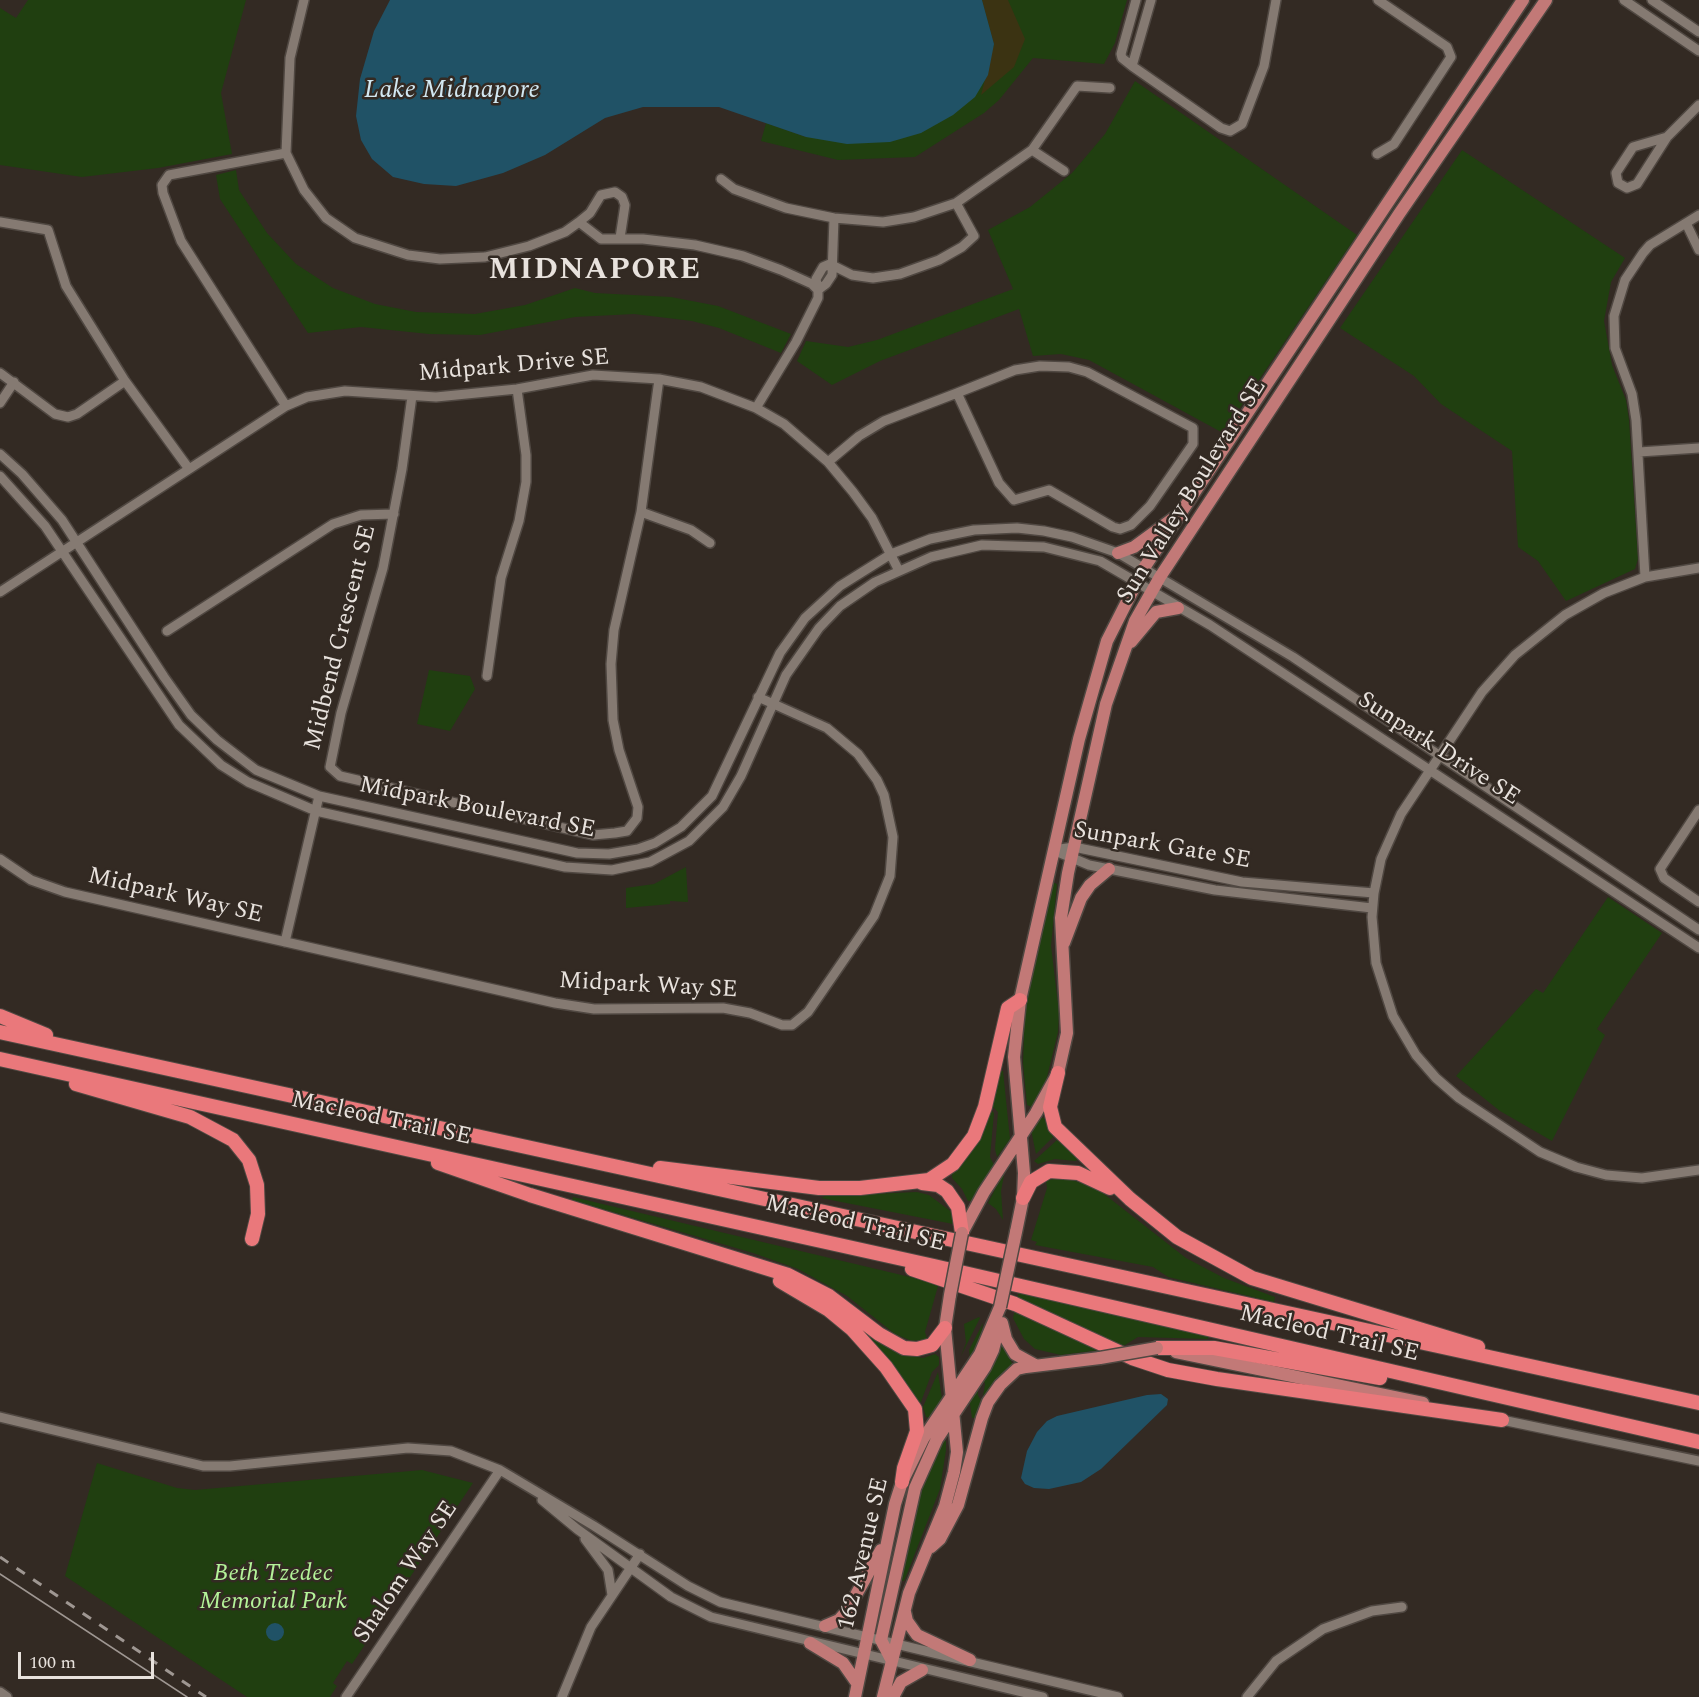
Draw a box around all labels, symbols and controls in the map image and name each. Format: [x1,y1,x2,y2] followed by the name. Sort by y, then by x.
[364,76,540,108] water label: Lake Midnapore
[488,254,702,290] district label: MIDNAPORE
[417,344,611,390] street label: Midpark Drive SE
[1112,374,1274,610] street label: Sun Valley Boulevard SE
[300,522,384,754] street label: Midbend Crescent SE
[1351,687,1525,813] street label: Sunpark Drive SE
[356,772,598,846] street label: Midpark Boulevard SE
[1071,817,1253,877] street label: Sunpark Gate SE
[85,863,265,931] street label: Midpark Way SE
[558,968,738,1006] street label: Midpark Way SE
[288,1087,474,1153] street label: Macleod Trail SE
[762,1190,948,1260] street label: Macleod Trail SE
[1236,1300,1422,1370] street label: Macleod Trail SE
[833,1475,897,1633] street label: 162 Avenue SE
[349,1496,465,1650] street label: Shalom Way SE
[199,1561,347,1617] park label: Beth Tzedec Memorial Park
[21,1640,158,1678] scale bar
[29,1649,76,1676] text: 100 m

